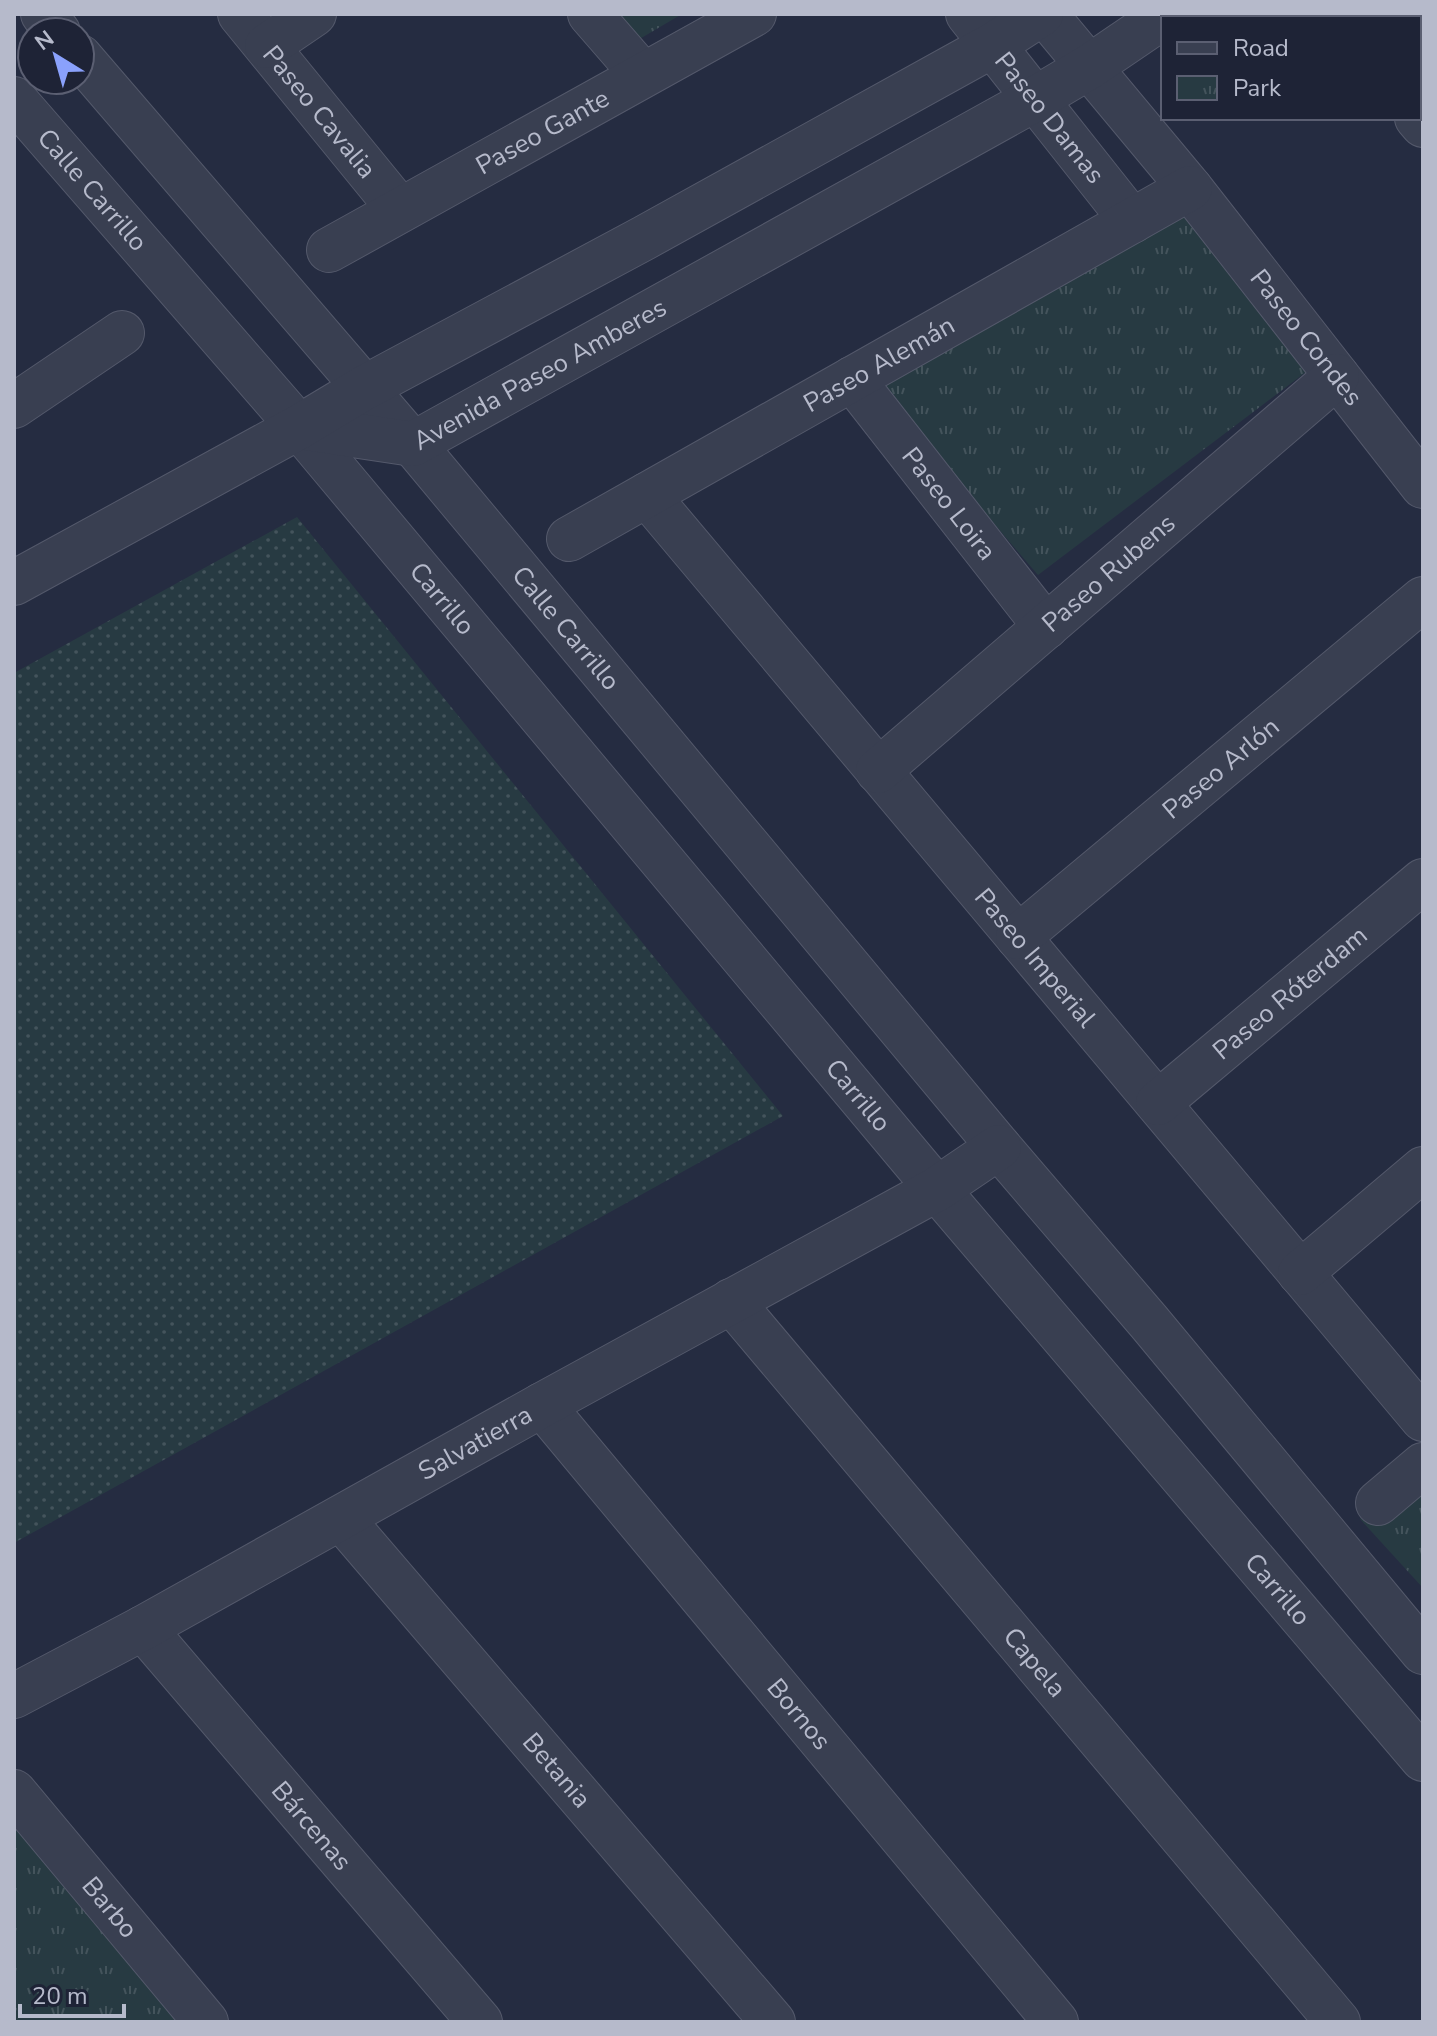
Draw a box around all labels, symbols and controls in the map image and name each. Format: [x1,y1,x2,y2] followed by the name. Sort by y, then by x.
[16,16,96,96] north arrow
[1161,16,1421,120] legend
[29,24,60,58] text: N
[1233,32,1289,64] text: Road
[254,38,384,186] street label: Paseo Cavalia
[987,45,1113,191] street label: Paseo Damas
[1233,72,1282,104] text: Park
[470,81,615,183] street label: Paseo Gante
[29,121,155,259] street label: Calle Carrillo
[1242,262,1371,413] street label: Paseo Condes
[407,290,673,459] street label: Avenida Paseo Amberes
[797,308,961,421] street label: Paseo Alemán
[894,440,1004,568] street label: Paseo Loira
[1035,506,1183,640] street label: Paseo Rubens
[401,555,483,643] street label: Carrillo
[504,559,628,698] street label: Calle Carrillo
[1155,709,1287,827] street label: Paseo Arlón
[966,881,1104,1035] street label: Paseo Imperial
[1205,918,1375,1068] street label: Paseo Róterdam
[817,1052,899,1139] street label: Carrillo
[412,1397,538,1489] street label: Salvatierra
[1237,1546,1319,1633] street label: Carrillo
[995,1620,1074,1705] street label: Capela
[759,1671,839,1757] street label: Bornos
[514,1725,599,1816] street label: Betania
[263,1774,360,1878] street label: Bárcenas
[74,1869,146,1946] street label: Barbo
[20,1968,124,2018] scale bar
[32,1980,88,2012] text: 20 m

